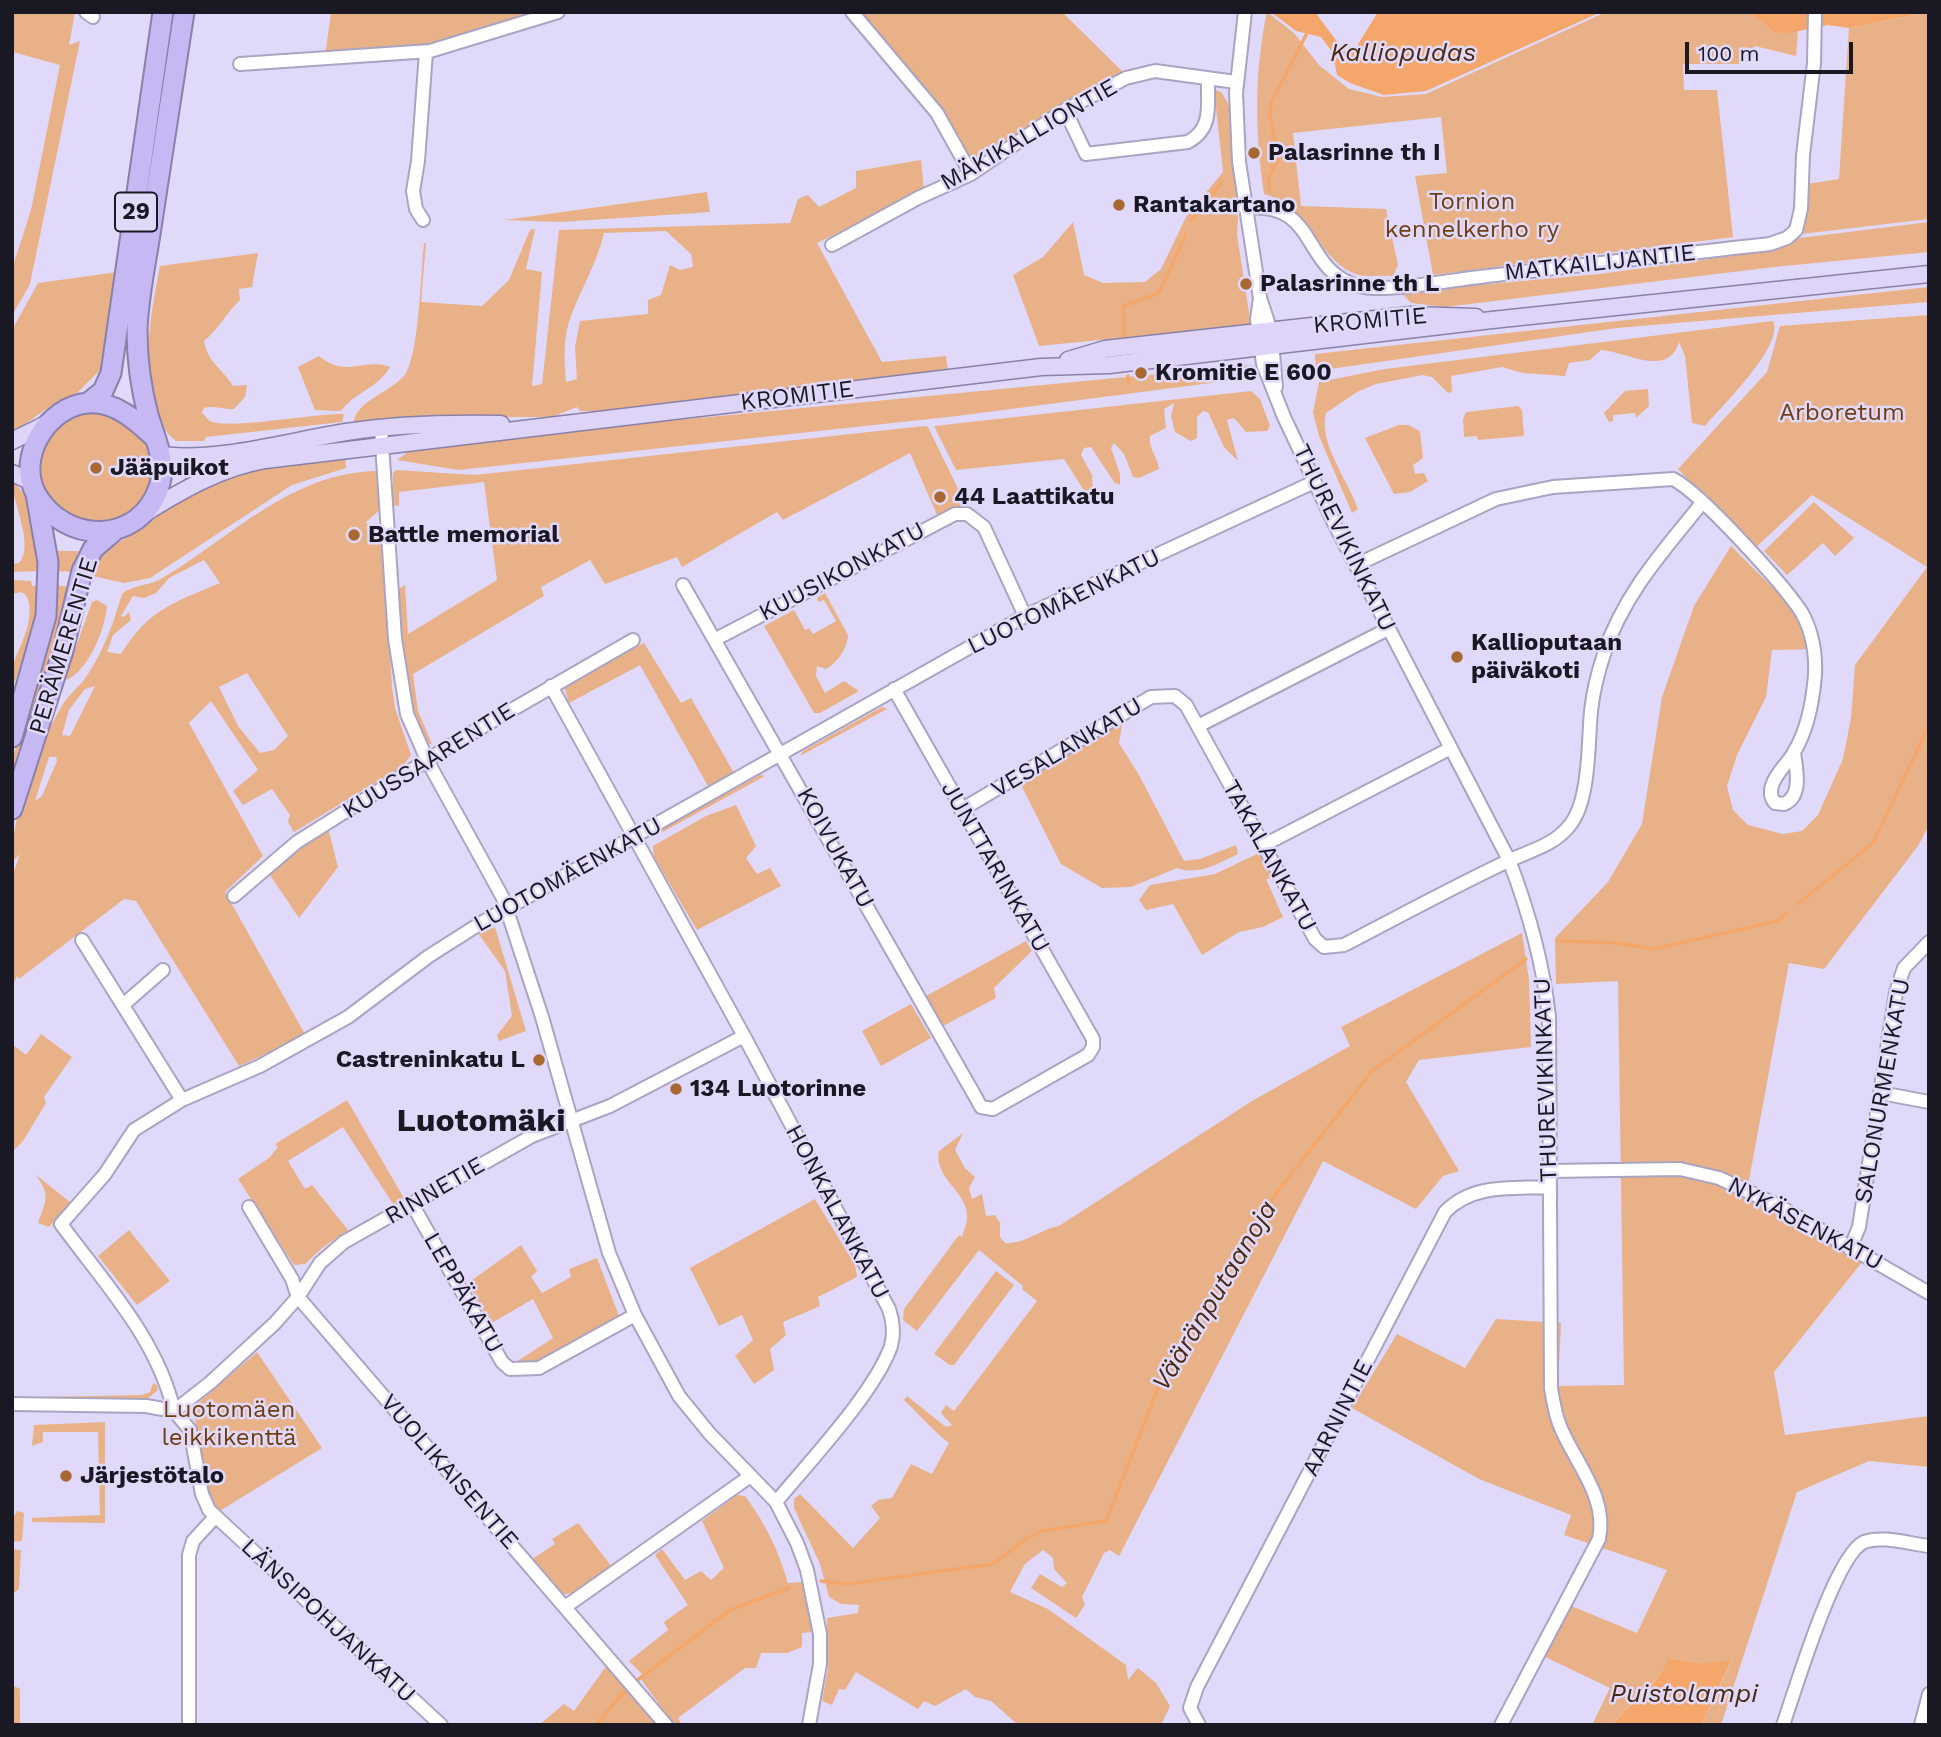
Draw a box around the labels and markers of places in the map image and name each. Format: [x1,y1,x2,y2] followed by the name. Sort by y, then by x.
[1268,139,1441,167] place label: Palasrinne th I
[1246,145,1262,161] marker: Palasrinne th I
[1133,191,1295,219] place label: Rantakartano
[1111,197,1127,213] marker: Rantakartano
[1260,270,1439,298] place label: Palasrinne th L
[1238,276,1254,292] marker: Palasrinne th L
[1155,359,1332,387] place label: Kromitie E 600
[1133,365,1149,381] marker: Kromitie E 600
[110,454,229,482] place label: Jääpuikot
[88,460,104,476] marker: Jääpuikot
[954,483,1115,511] place label: 44 Laattikatu
[932,489,948,505] marker: 44 Laattikatu
[368,521,559,549] place label: Battle memorial
[346,527,362,543] marker: Battle memorial
[1471,629,1622,685] place label: Kallioputaan päiväkoti
[1449,649,1465,665] marker: Kallioputaan päiväkoti
[336,1046,525,1074] place label: Castreninkatu L
[531,1052,547,1068] marker: Castreninkatu L
[690,1075,866,1103] place label: 134 Luotorinne
[668,1081,684,1097] marker: 134 Luotorinne
[80,1462,224,1490] place label: Järjestötalo
[58,1468,74,1484] marker: Järjestötalo

